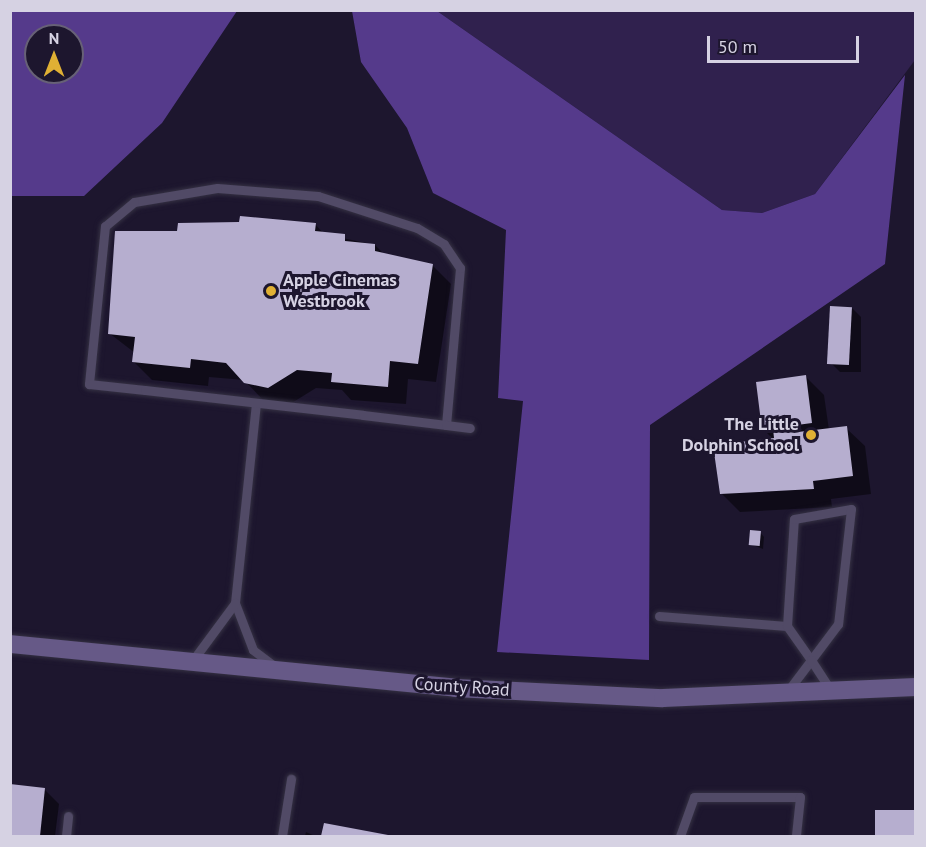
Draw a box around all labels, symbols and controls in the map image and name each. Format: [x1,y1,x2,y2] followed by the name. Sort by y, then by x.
[24,24,84,84] north arrow
[710,24,862,62] scale bar
[49,28,59,48] text: N
[718,35,757,58] text: 50 m
[283,270,397,312] place label: Apple Cinemas Westbrook
[264,284,278,298] marker: Apple Cinemas Westbrook
[682,414,799,456] place label: The Little Dolphin School
[804,428,818,442] marker: The Little Dolphin School
[413,673,511,701] street label: County Road

